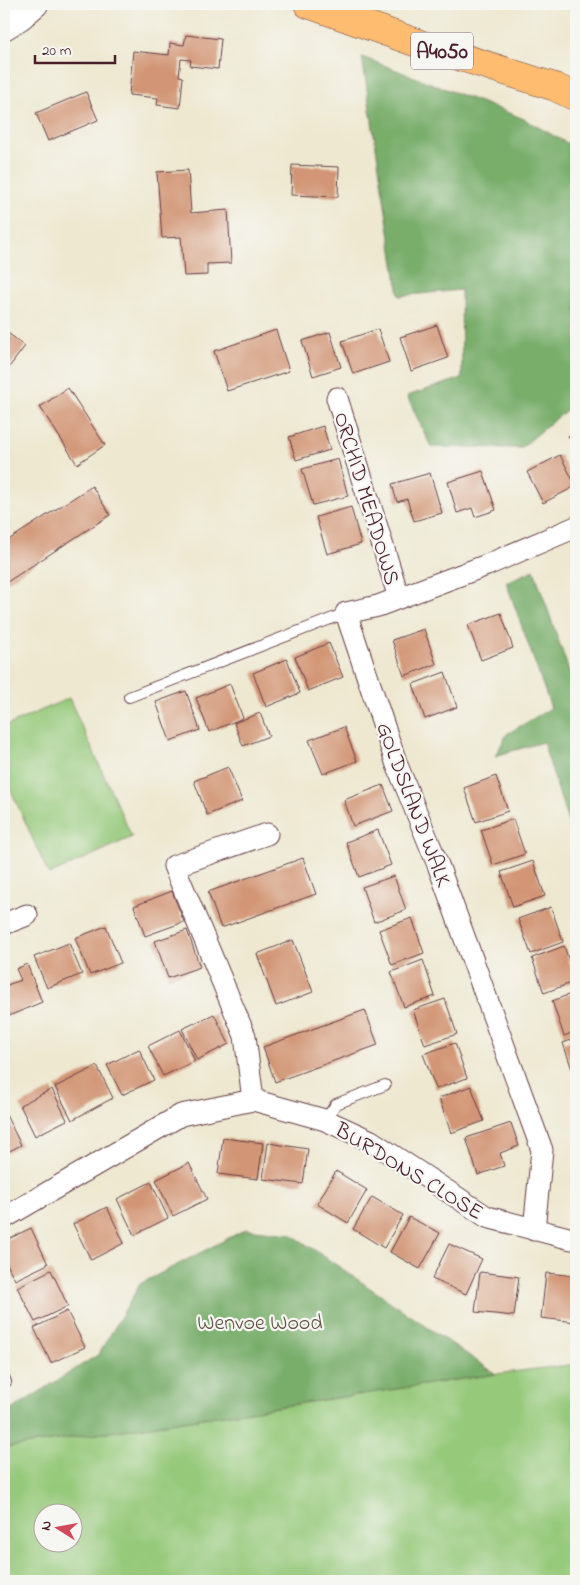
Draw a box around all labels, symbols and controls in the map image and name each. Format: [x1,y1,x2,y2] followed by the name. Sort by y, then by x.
[35,32,115,64] scale bar
[411,32,473,70] road number: A4050
[42,40,72,62] text: 20 m
[324,409,407,589] street label: ORCHID MEADOWS
[366,718,458,892] street label: GOLDSLAND WALK
[327,1115,489,1230] street label: BURDONS CLOSE
[197,1308,323,1340] park label: Wenvoe Wood
[32,1502,82,1552] north arrow
[36,1519,58,1532] text: N

